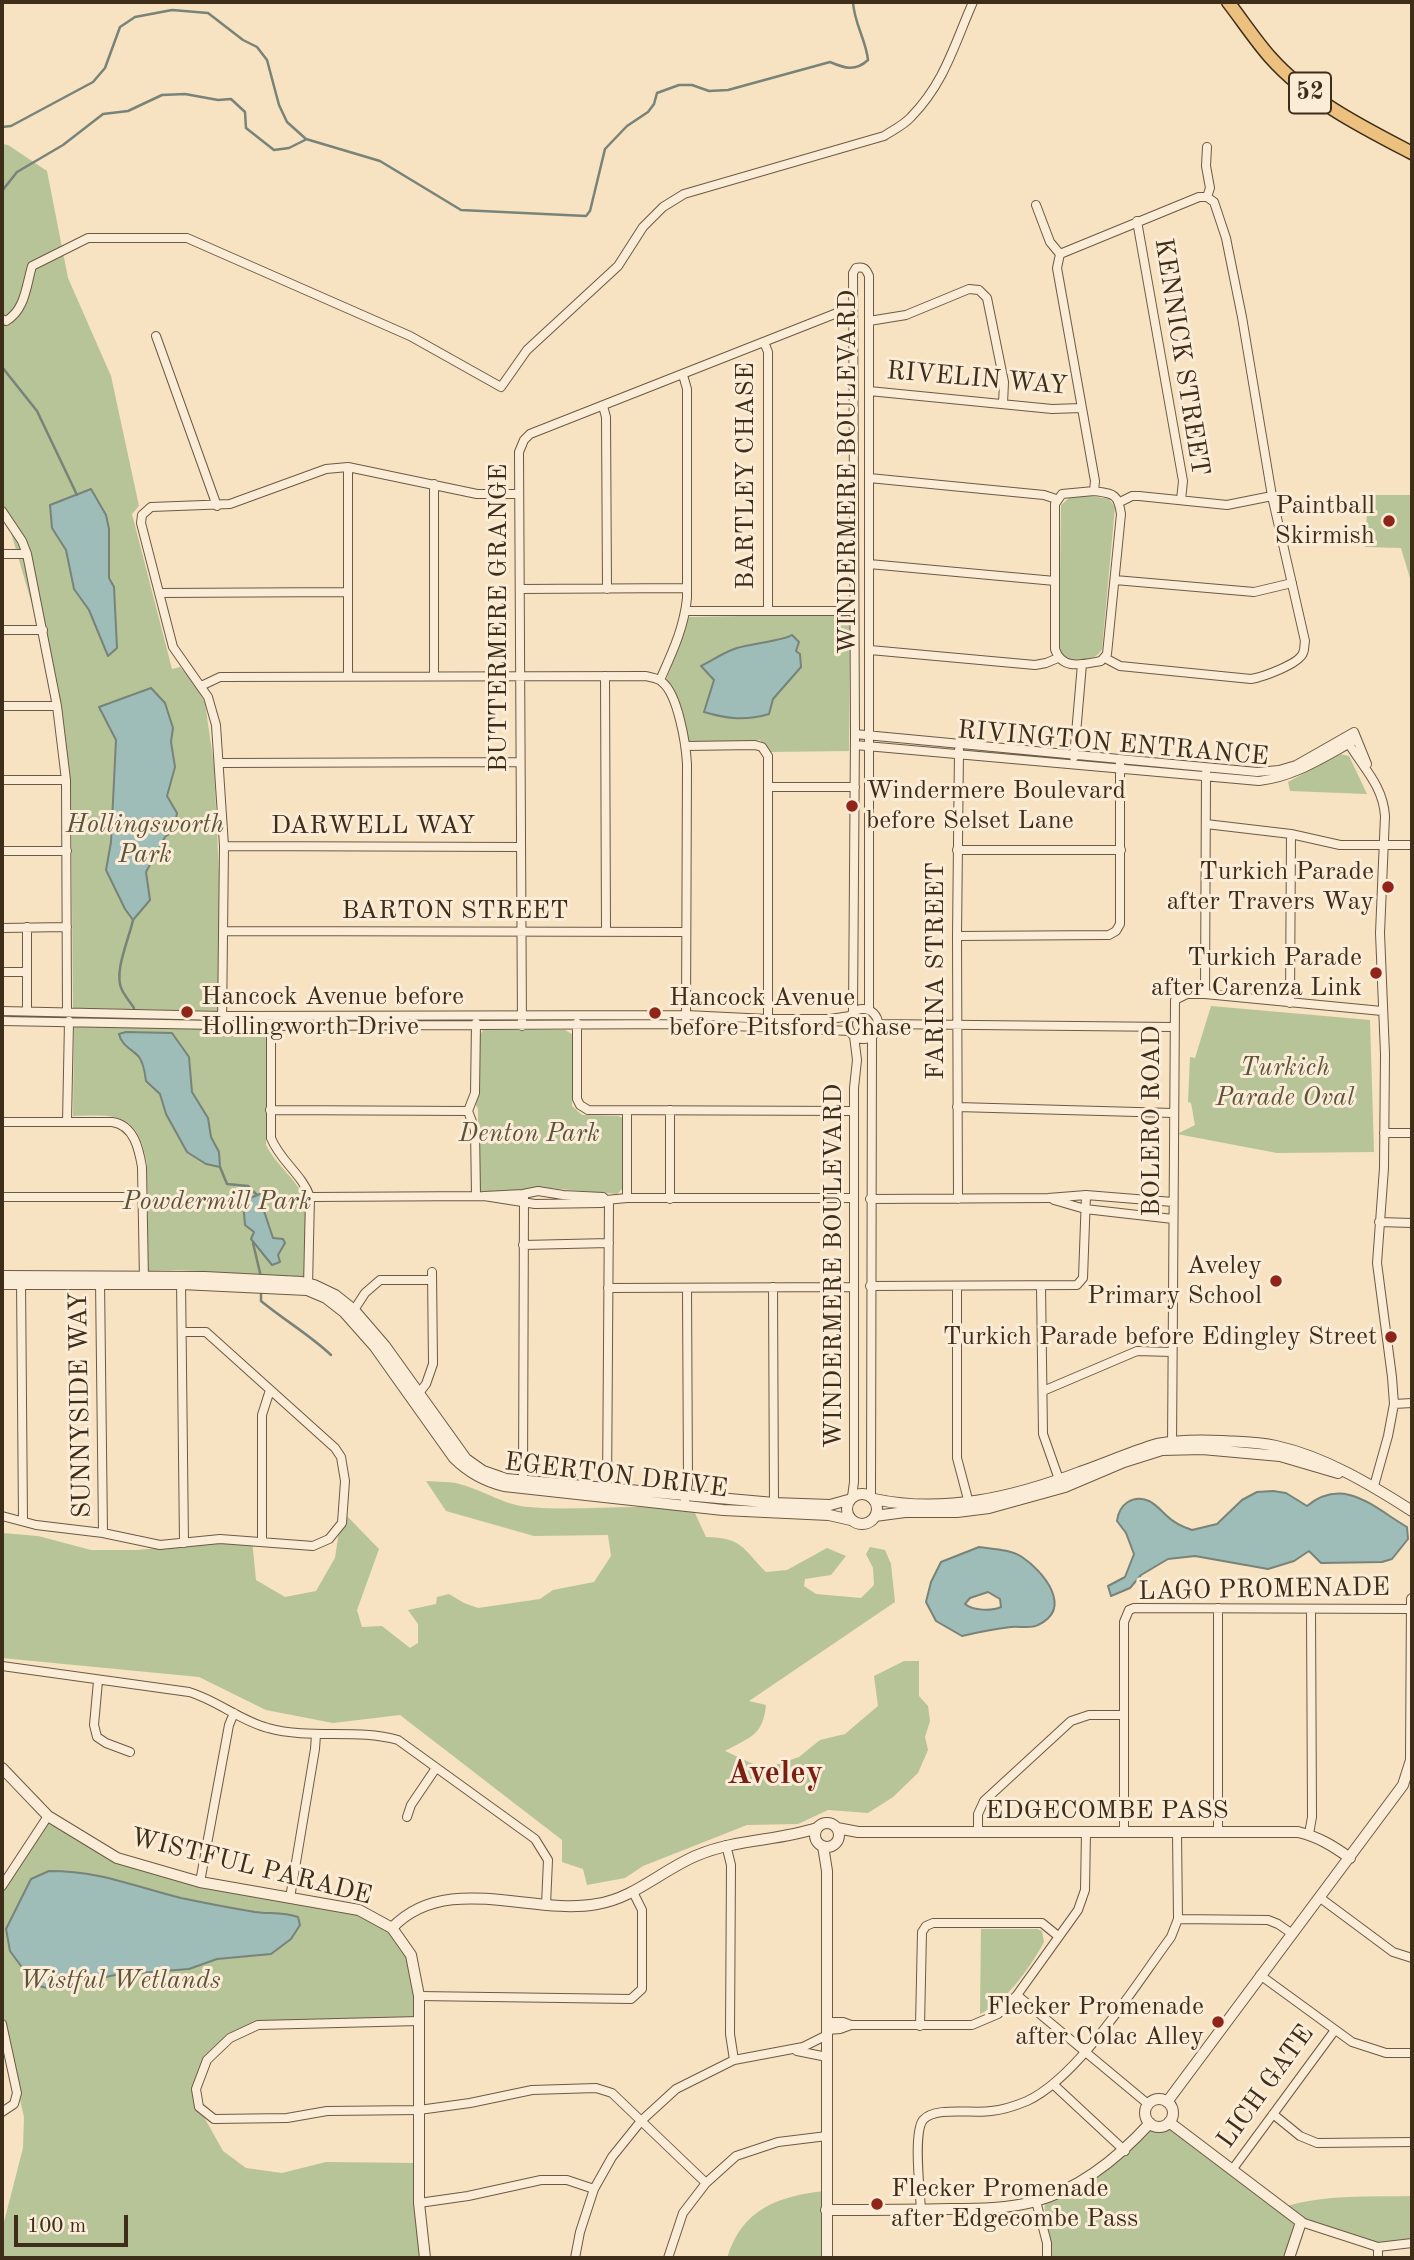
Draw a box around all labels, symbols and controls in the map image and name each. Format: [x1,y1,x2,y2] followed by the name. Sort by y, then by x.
[1289,72,1331,114] road number: 52
[1147,236,1215,478] street label: KENNICK STREET
[832,290,864,654] street label: WINDERMERE BOULEVARD
[885,356,1069,402] street label: RIVELIN WAY
[730,362,762,590] street label: BARTLEY CHASE
[483,464,515,772] street label: BUTTERMERE GRANGE
[1275,490,1375,552] place label: Paintball Skirmish
[1381,513,1397,529] marker: Paintball Skirmish
[956,715,1270,773] street label: RIVINGTON ENTRANCE
[866,775,1126,836] place label: Windermere Boulevard before Selset Lane
[844,798,860,814] marker: Windermere Boulevard before Selset Lane
[66,809,224,870] park label: Hollingsworth Park
[271,810,475,842] street label: DARWELL WAY
[1167,856,1374,917] place label: Turkich Parade after Travers Way
[920,862,952,1080] street label: FARINA STREET
[1380,879,1396,895] marker: Turkich Parade after Travers Way
[341,895,569,927] street label: BARTON STREET
[1151,942,1362,1004] place label: Turkich Parade after Carenza Link
[1368,965,1384,981] marker: Turkich Parade after Carenza Link
[201,981,464,1042] place label: Hancock Avenue before Hollingworth Drive
[669,982,911,1044] place label: Hancock Avenue before Pitsford Chase
[179,1004,195,1020] marker: Hancock Avenue before Hollingworth Drive
[647,1005,663,1021] marker: Hancock Avenue before Pitsford Chase
[1136,1026,1168,1216] street label: BOLERO ROAD
[1216,1052,1354,1114] park label: Turkich Parade Oval
[818,1084,850,1448] street label: WINDERMERE BOULEVARD
[458,1118,600,1150] park label: Denton Park
[123,1186,311,1218] park label: Powdermill Park
[1087,1250,1262,1312] place label: Aveley Primary School
[1268,1273,1284,1289] marker: Aveley Primary School
[63,1292,99,1518] street label: SUNNYSIDE WAY
[943,1321,1377,1353] place label: Turkich Parade before Edingley Street
[1383,1329,1399,1345] marker: Turkich Parade before Edingley Street
[503,1447,729,1505] street label: EGERTON DRIVE
[1138,1572,1390,1608] street label: LAGO PROMENADE
[727,1754,823,1794] district label: Aveley
[985,1795,1229,1827] street label: EDGECOMBE PASS
[127,1822,375,1912] street label: WISTFUL PARADE
[19,1965,221,1997] park label: Wistful Wetlands
[986,1991,1204,2052] place label: Flecker Promenade after Colac Alley
[1210,2014,1226,2030] marker: Flecker Promenade after Colac Alley
[1211,2019,1321,2155] street label: LICH GATE
[891,2173,1138,2234] place label: Flecker Promenade after Edgecombe Pass
[869,2196,885,2212] marker: Flecker Promenade after Edgecombe Pass
[18,2200,131,2244] scale bar
[27,2216,86,2237] text: 100 m

